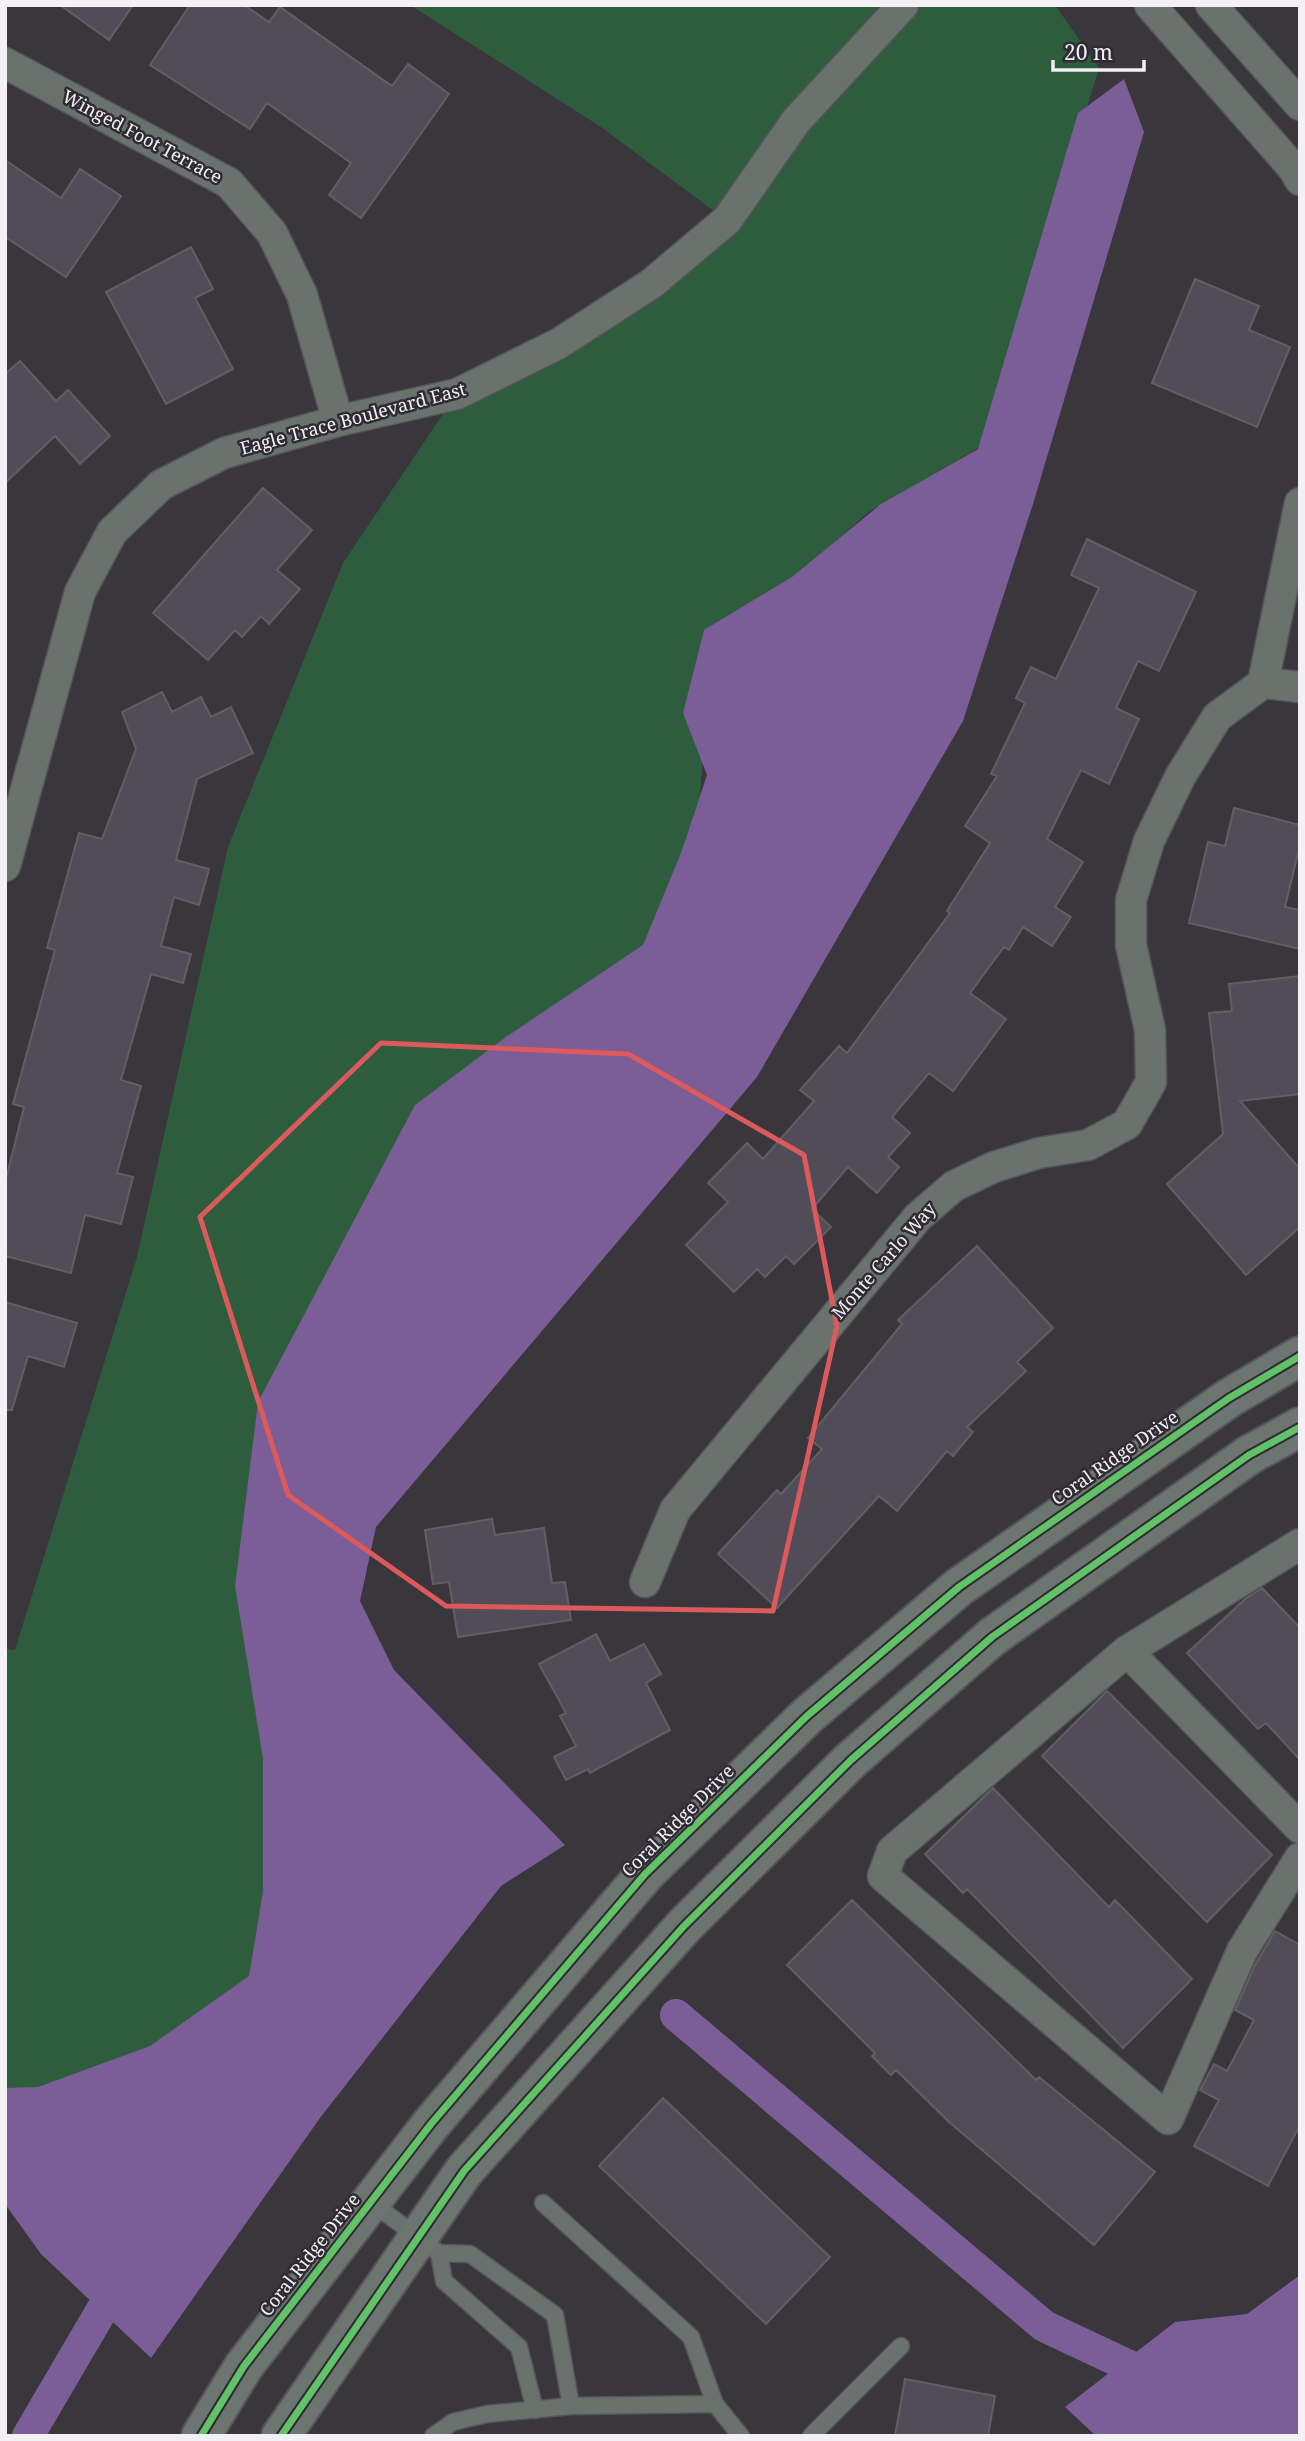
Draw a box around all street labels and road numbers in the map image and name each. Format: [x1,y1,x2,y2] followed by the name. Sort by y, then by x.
[58,84,227,188] street label: Winged Foot Terrace
[237,376,468,460] street label: Eagle Trace Boulevard East
[826,1196,941,1324] street label: Monte Carlo Way
[1046,1404,1183,1510] street label: Coral Ridge Drive
[616,1759,739,1882] street label: Coral Ridge Drive
[254,2188,365,2321] street label: Coral Ridge Drive

